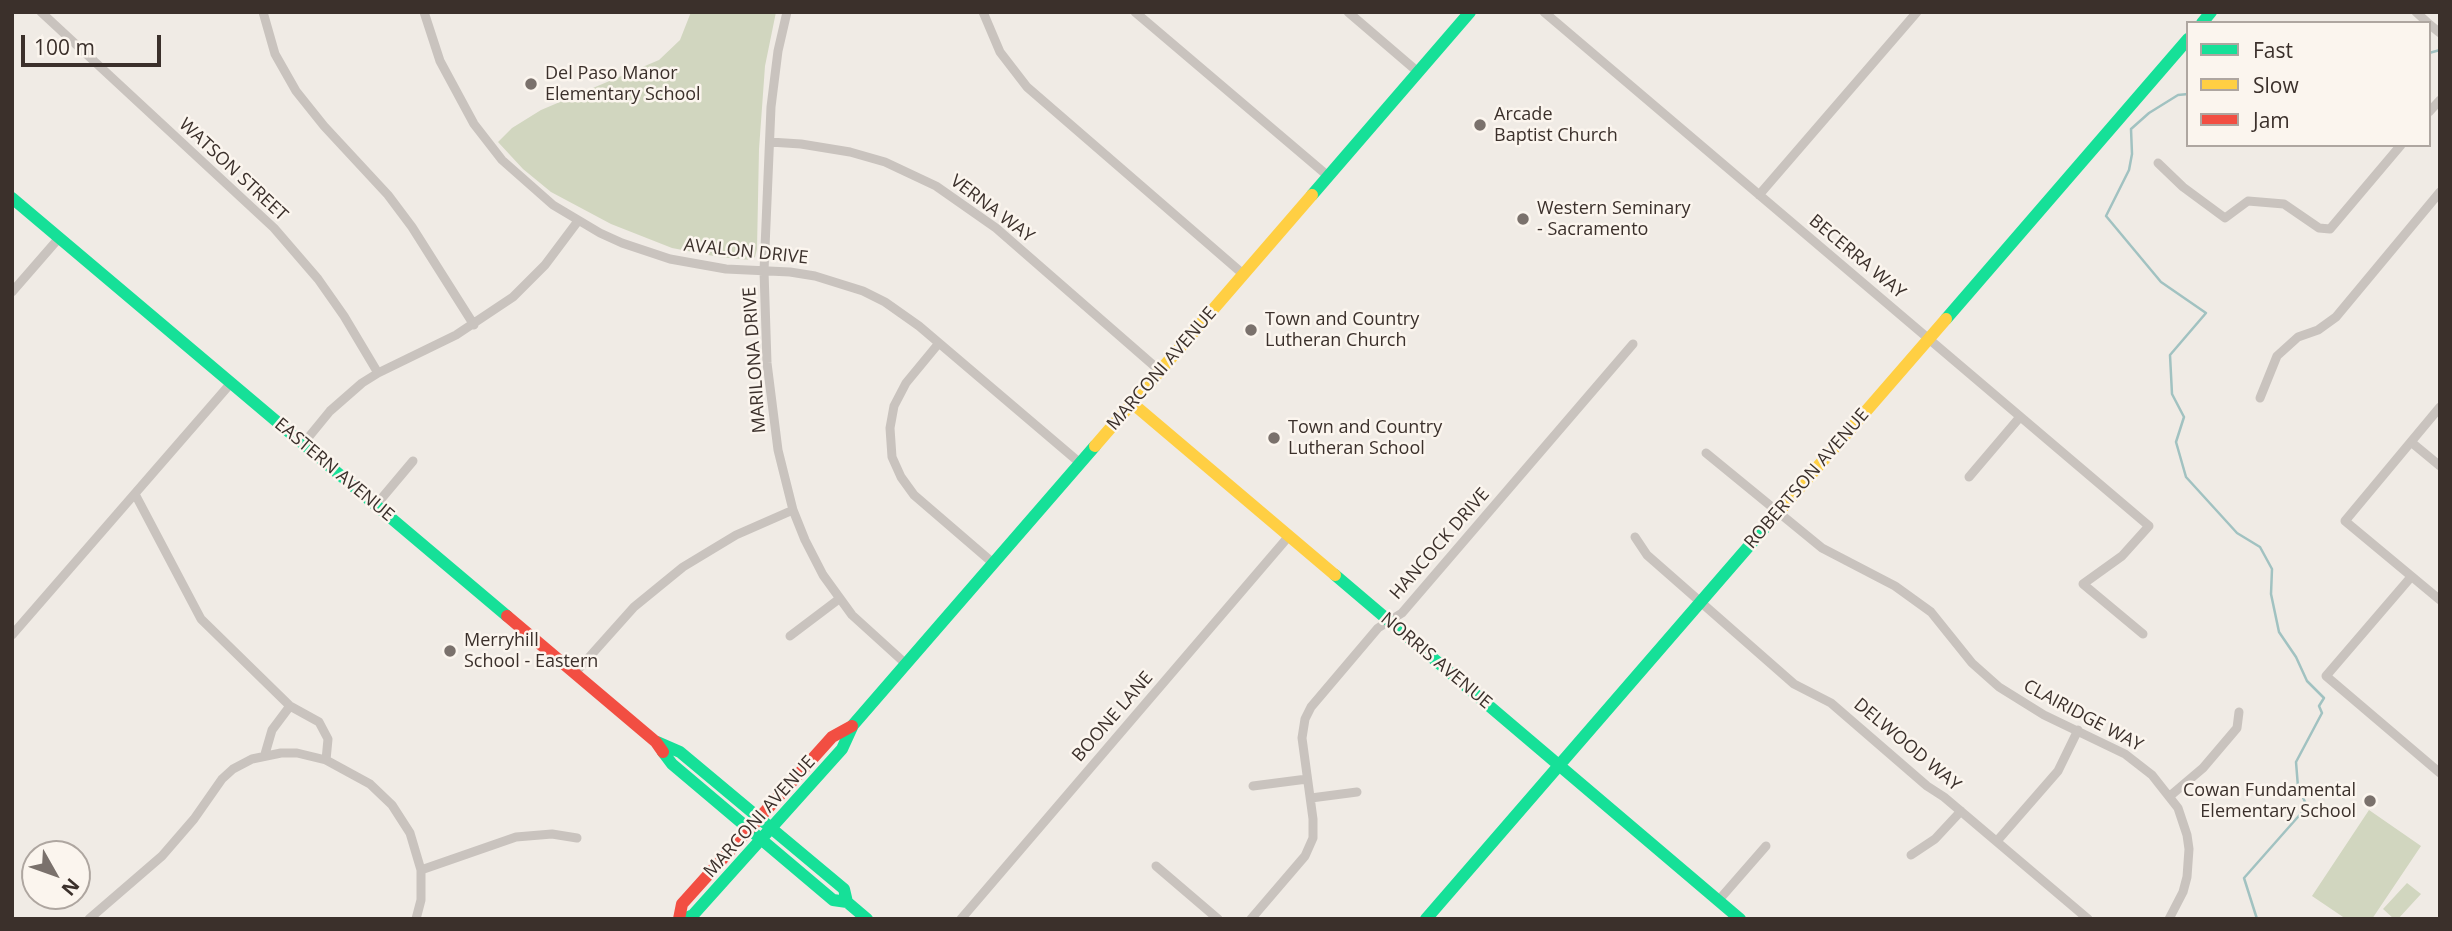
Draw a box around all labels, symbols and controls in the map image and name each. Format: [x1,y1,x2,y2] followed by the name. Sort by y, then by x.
[24,21,164,65] scale bar
[2186,21,2431,147] legend
[34,33,95,61] text: 100 m
[2253,36,2293,64] text: Fast
[545,63,701,106] place label: Del Paso Manor Elementary School
[2253,71,2299,99] text: Slow
[523,76,539,92] marker: Del Paso Manor Elementary School
[1494,104,1618,146] place label: Arcade Baptist Church
[2253,106,2290,134] text: Jam
[174,114,292,226] street label: WATSON STREET
[1472,117,1488,133] marker: Arcade Baptist Church
[946,170,1038,248] street label: VERNA WAY
[1537,198,1691,241] place label: Western Seminary - Sacramento
[1804,210,1910,304] street label: BECERRA WAY
[1515,211,1531,227] marker: Western Seminary - Sacramento
[683,235,809,269] street label: AVALON DRIVE
[739,286,771,434] street label: MARILONA DRIVE
[1103,303,1221,435] street label: MARCONI AVENUE
[1265,309,1419,352] place label: Town and Country Lutheran Church
[1243,322,1259,338] marker: Town and Country Lutheran Church
[1740,404,1874,554] street label: ROBERTSON AVENUE
[270,414,398,526] street label: EASTERN AVENUE
[1288,417,1442,460] place label: Town and Country Lutheran School
[1266,430,1282,446] marker: Town and Country Lutheran School
[1386,484,1494,604] street label: HANCOCK DRIVE
[1376,608,1496,714] street label: NORRIS AVENUE
[464,630,598,672] place label: Merryhill School - Eastern
[442,643,458,659] marker: Merryhill School - Eastern
[1068,668,1158,766] street label: BOONE LANE
[2020,675,2146,757] street label: CLAIRIDGE WAY
[1849,694,1965,796] street label: DELWOOD WAY
[700,752,820,882] street label: MARCONI AVENUE
[2183,780,2356,822] place label: Cowan Fundamental Elementary School
[2362,793,2378,809] marker: Cowan Fundamental Elementary School
[21,840,91,910] north arrow
[56,873,85,901] text: N

